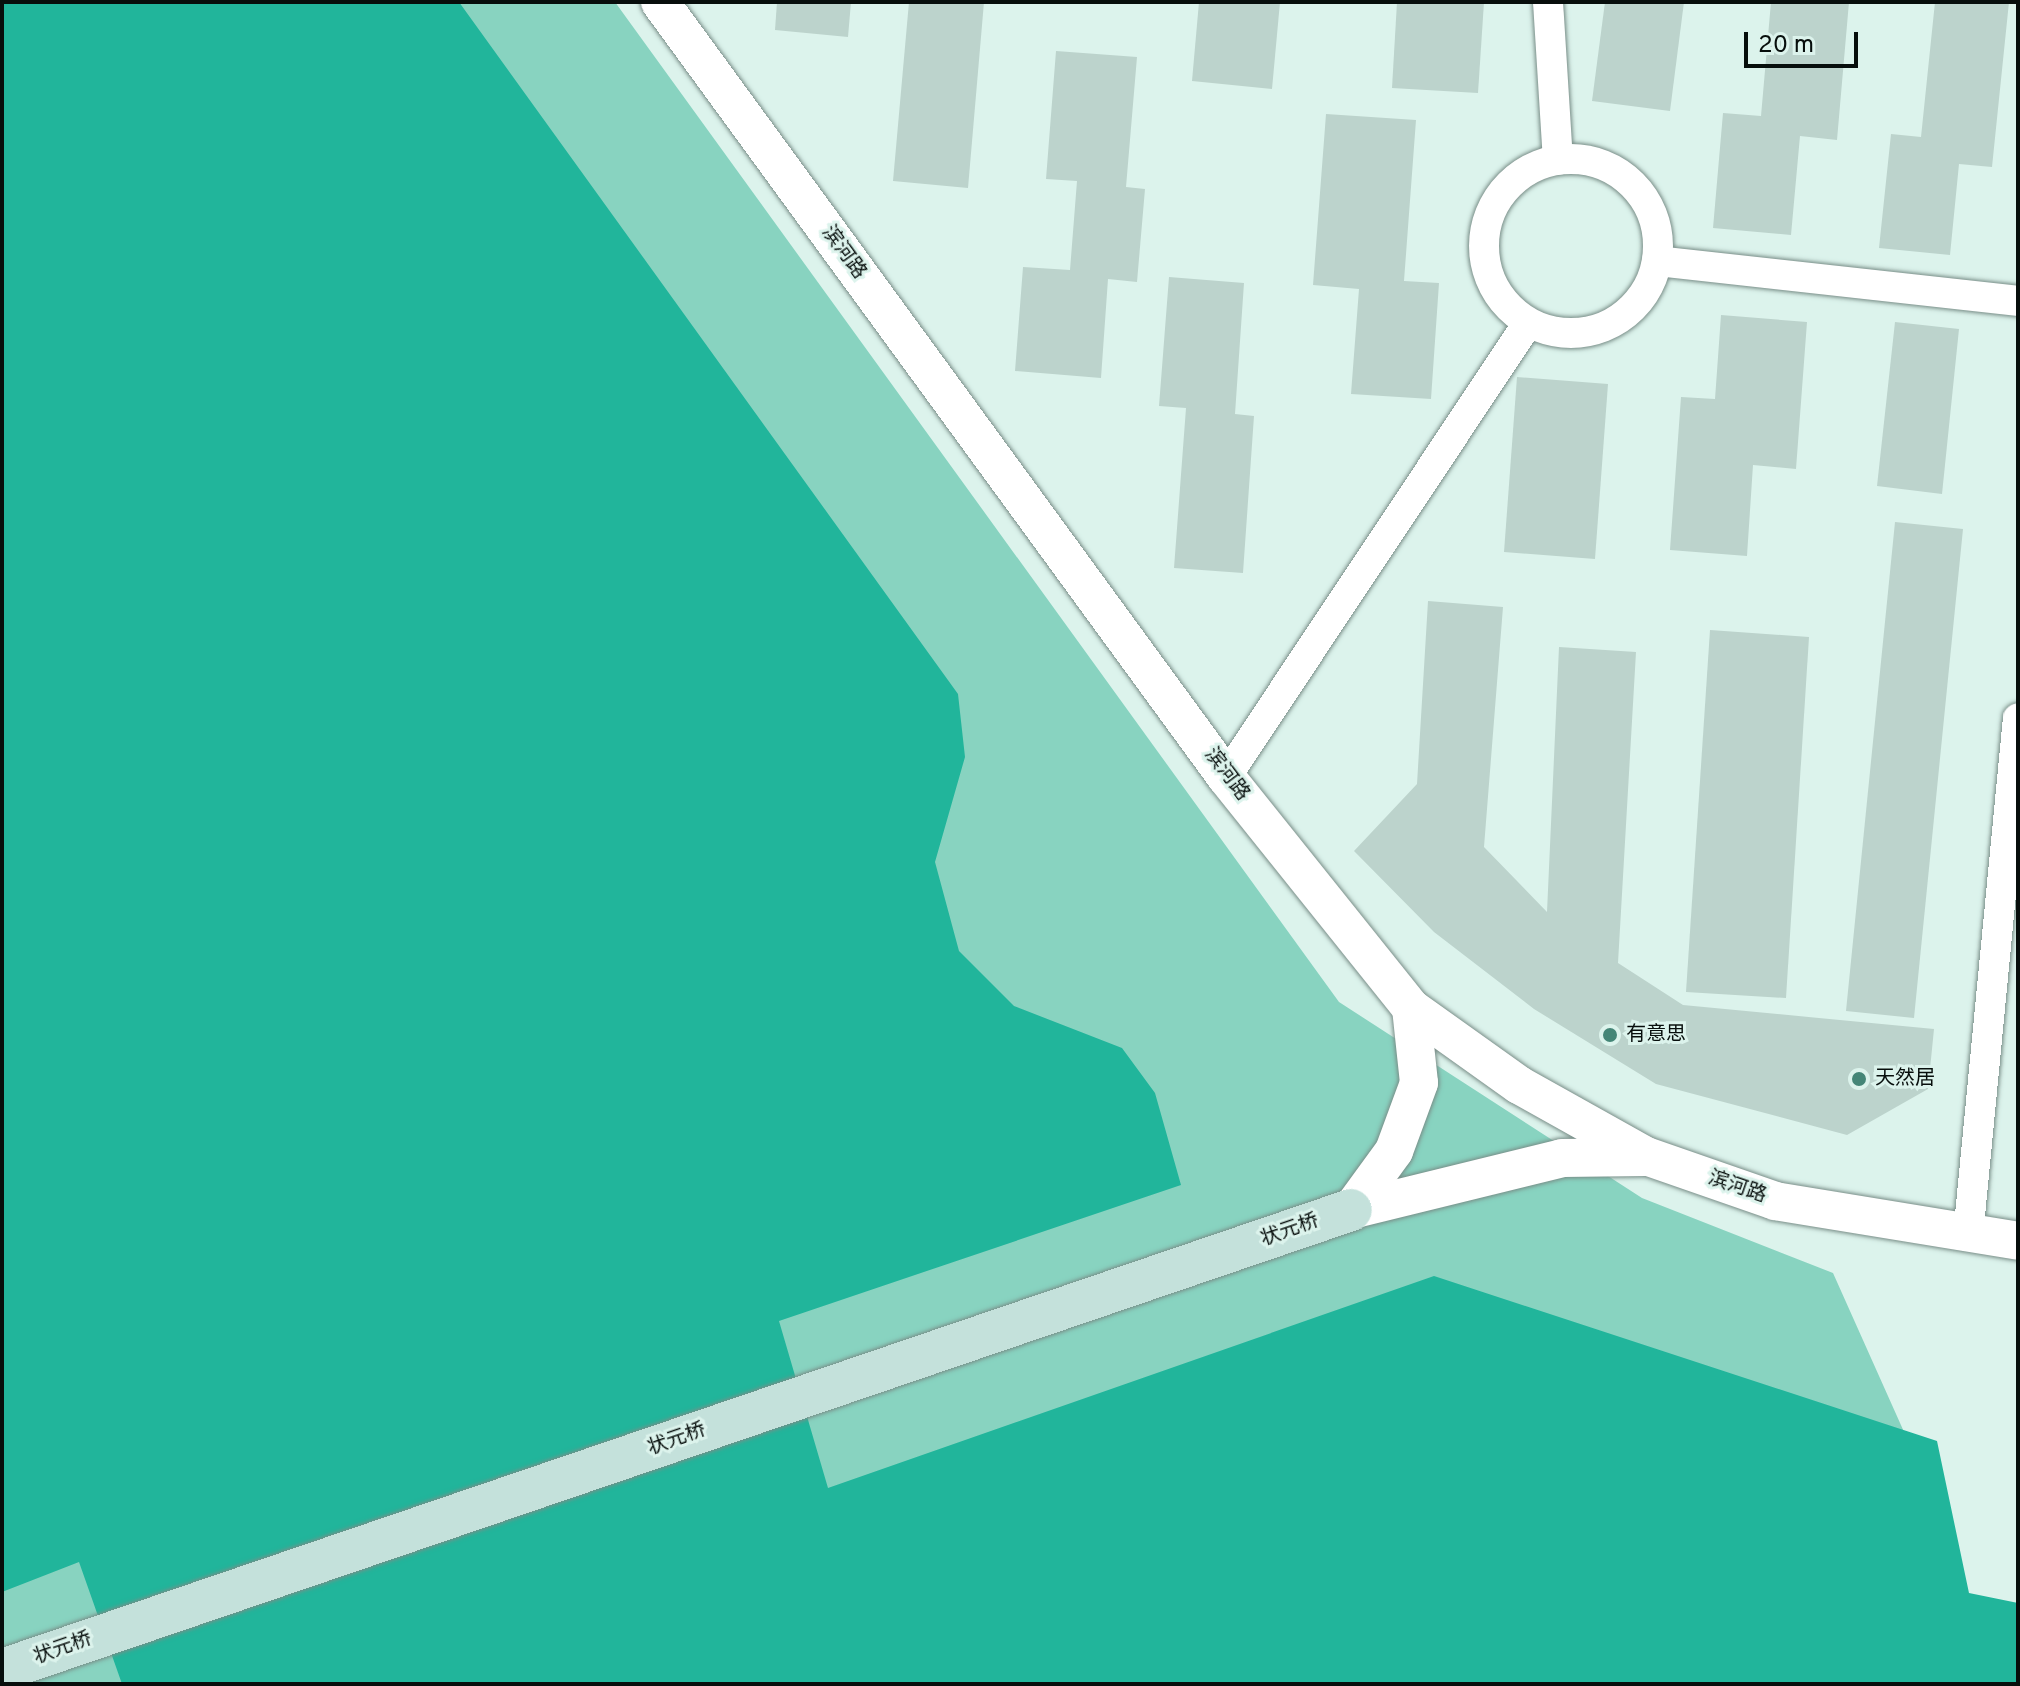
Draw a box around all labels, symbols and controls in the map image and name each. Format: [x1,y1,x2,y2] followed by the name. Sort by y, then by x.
[1748,16,1862,66] scale bar
[1758,31,1814,61] text: 20 m
[816,222,870,284] street label: 滨河路
[1198,744,1254,806] street label: 滨河路
[1626,1023,1686,1047] place label: 有意思
[1601,1026,1619,1044] marker: 有意思
[1875,1067,1935,1091] place label: 天然居
[1850,1070,1868,1088] marker: 天然居
[1705,1167,1769,1209] street label: 滨河路
[1258,1210,1322,1252] street label: 状元桥
[645,1419,709,1461] street label: 状元桥
[31,1628,95,1670] street label: 状元桥

